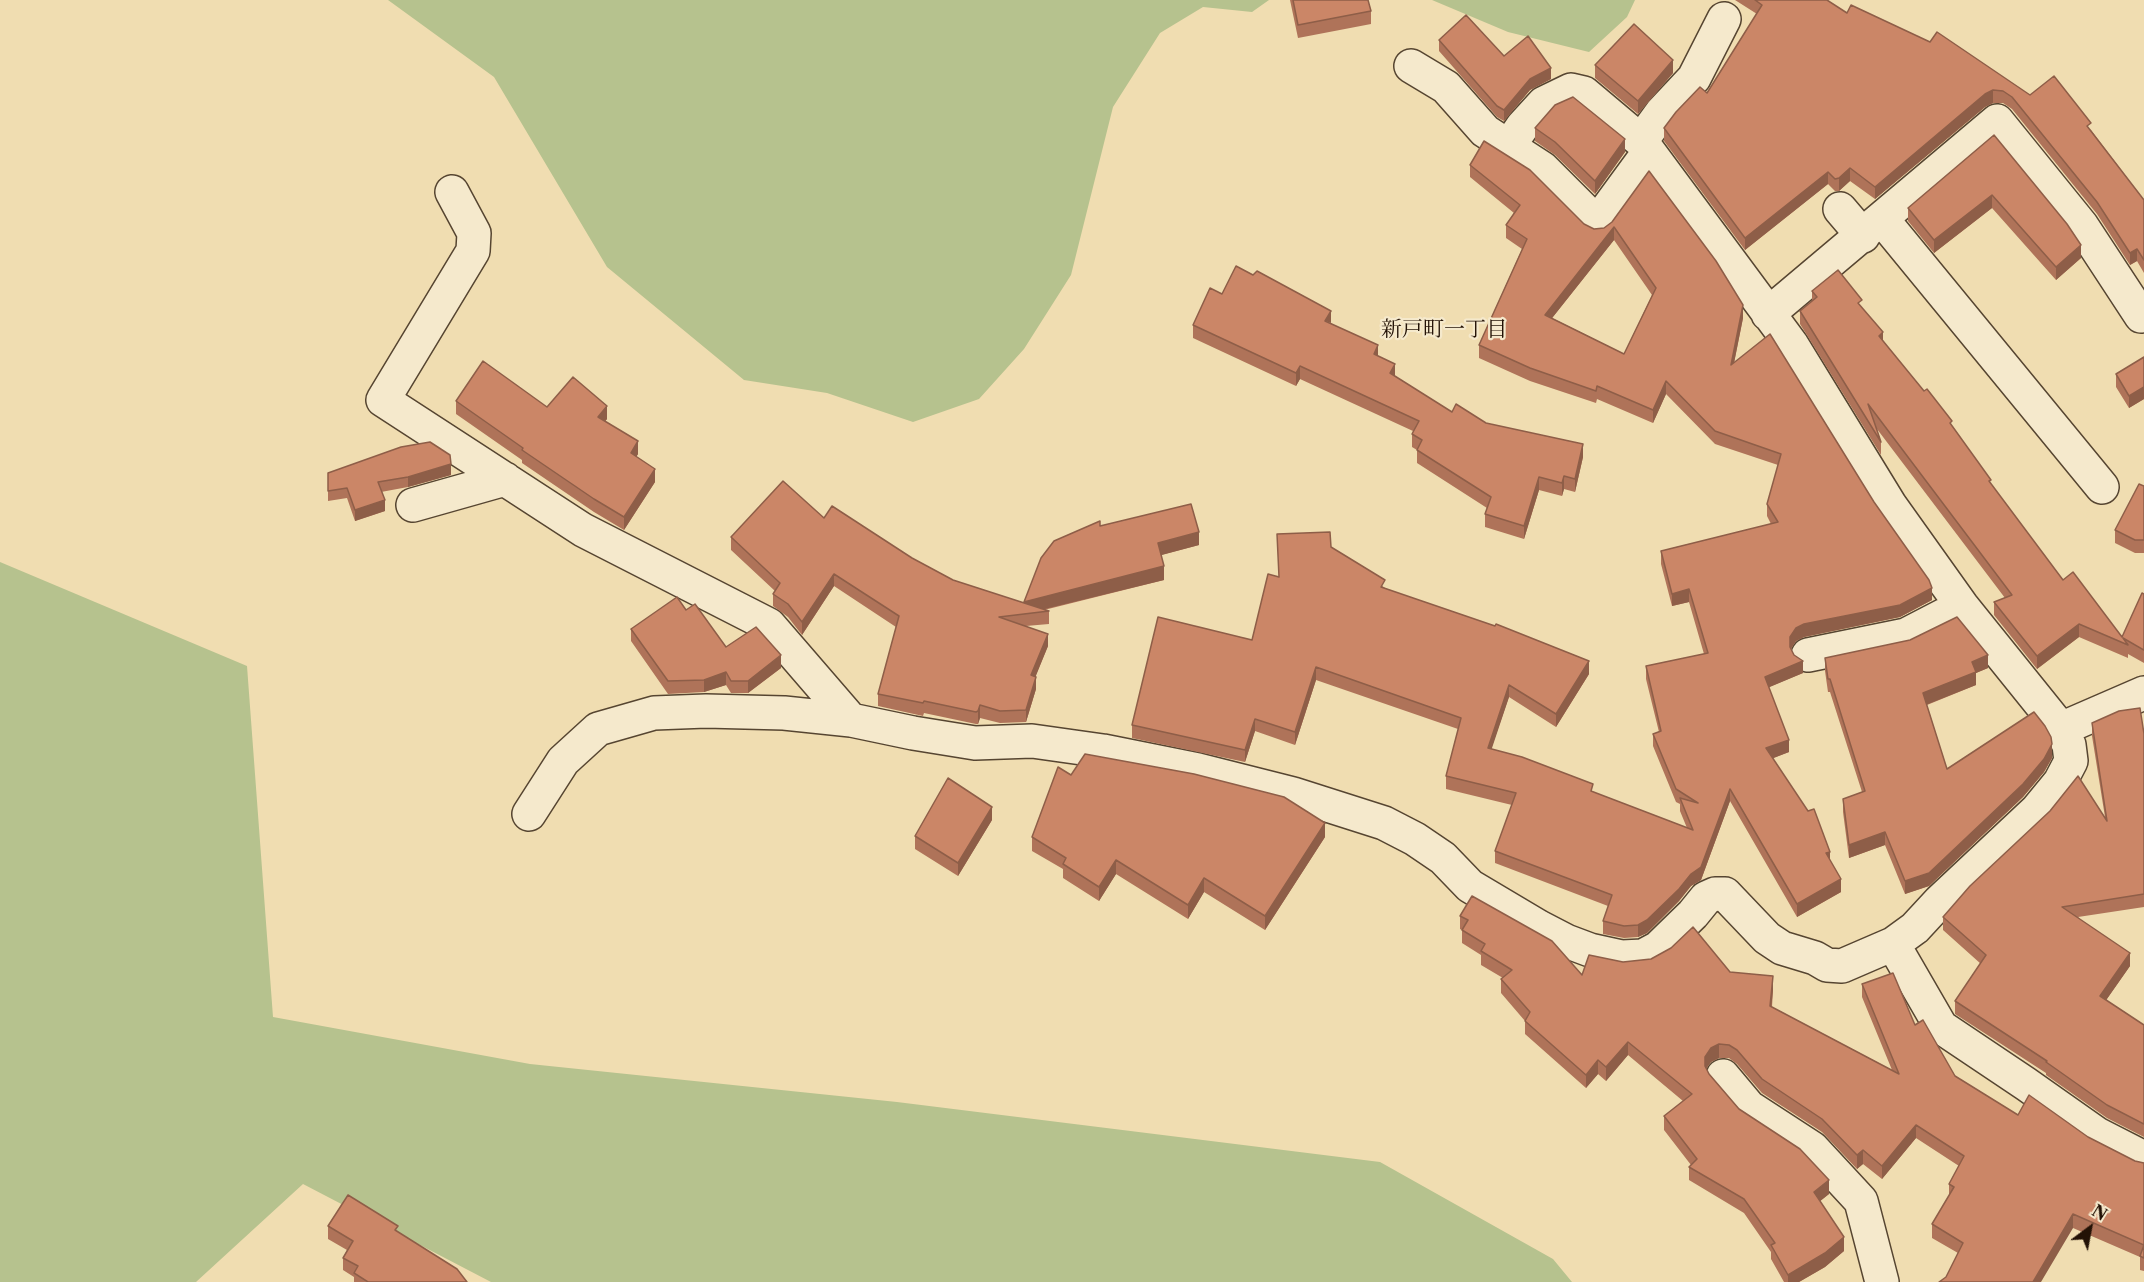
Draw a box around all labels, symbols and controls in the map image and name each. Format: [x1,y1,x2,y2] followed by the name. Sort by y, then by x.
[1381,317,1507,343] district label: 新戸町一丁目
[2060,1198,2120,1258] north arrow
[2088,1201,2111,1225] text: N

